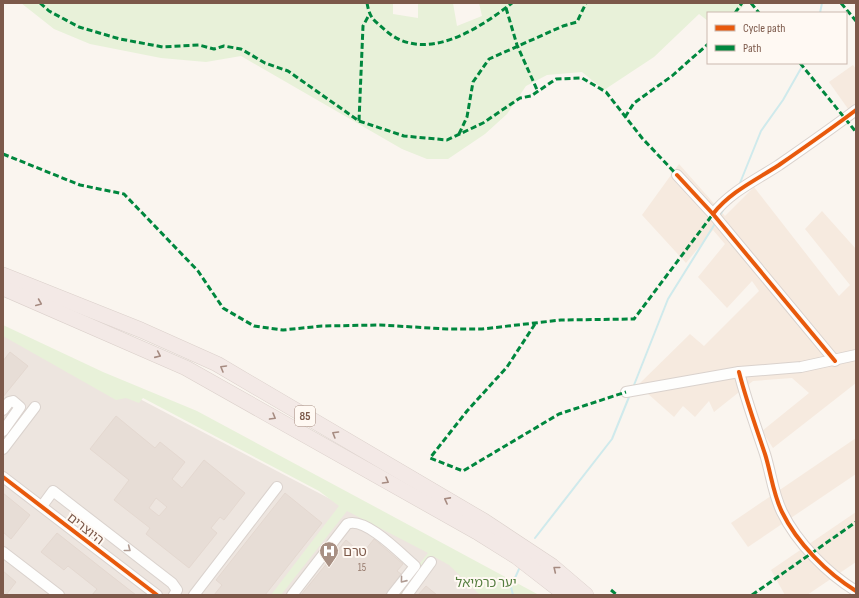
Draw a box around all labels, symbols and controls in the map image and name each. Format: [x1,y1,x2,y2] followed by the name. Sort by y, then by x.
[707,12,847,64] legend
[743,21,785,36] text: Cycle path
[743,41,761,56] text: Path
[35,299,42,307] one-way arrow
[154,350,162,358] one-way arrow
[220,365,227,372] one-way arrow
[295,406,315,426] road number: 85
[268,412,276,419] one-way arrow
[332,431,339,438] one-way arrow
[382,476,389,483] one-way arrow
[444,497,451,504] one-way arrow
[64,509,107,548] street label: היוצרים
[318,540,340,568] hospital icon: טרם
[124,544,131,551] one-way arrow
[343,544,367,560] place label: טרם
[358,561,366,574] house number: 15
[554,567,561,574] one-way arrow
[455,575,517,591] park label: יער כרמיאל
[401,576,408,583] one-way arrow

